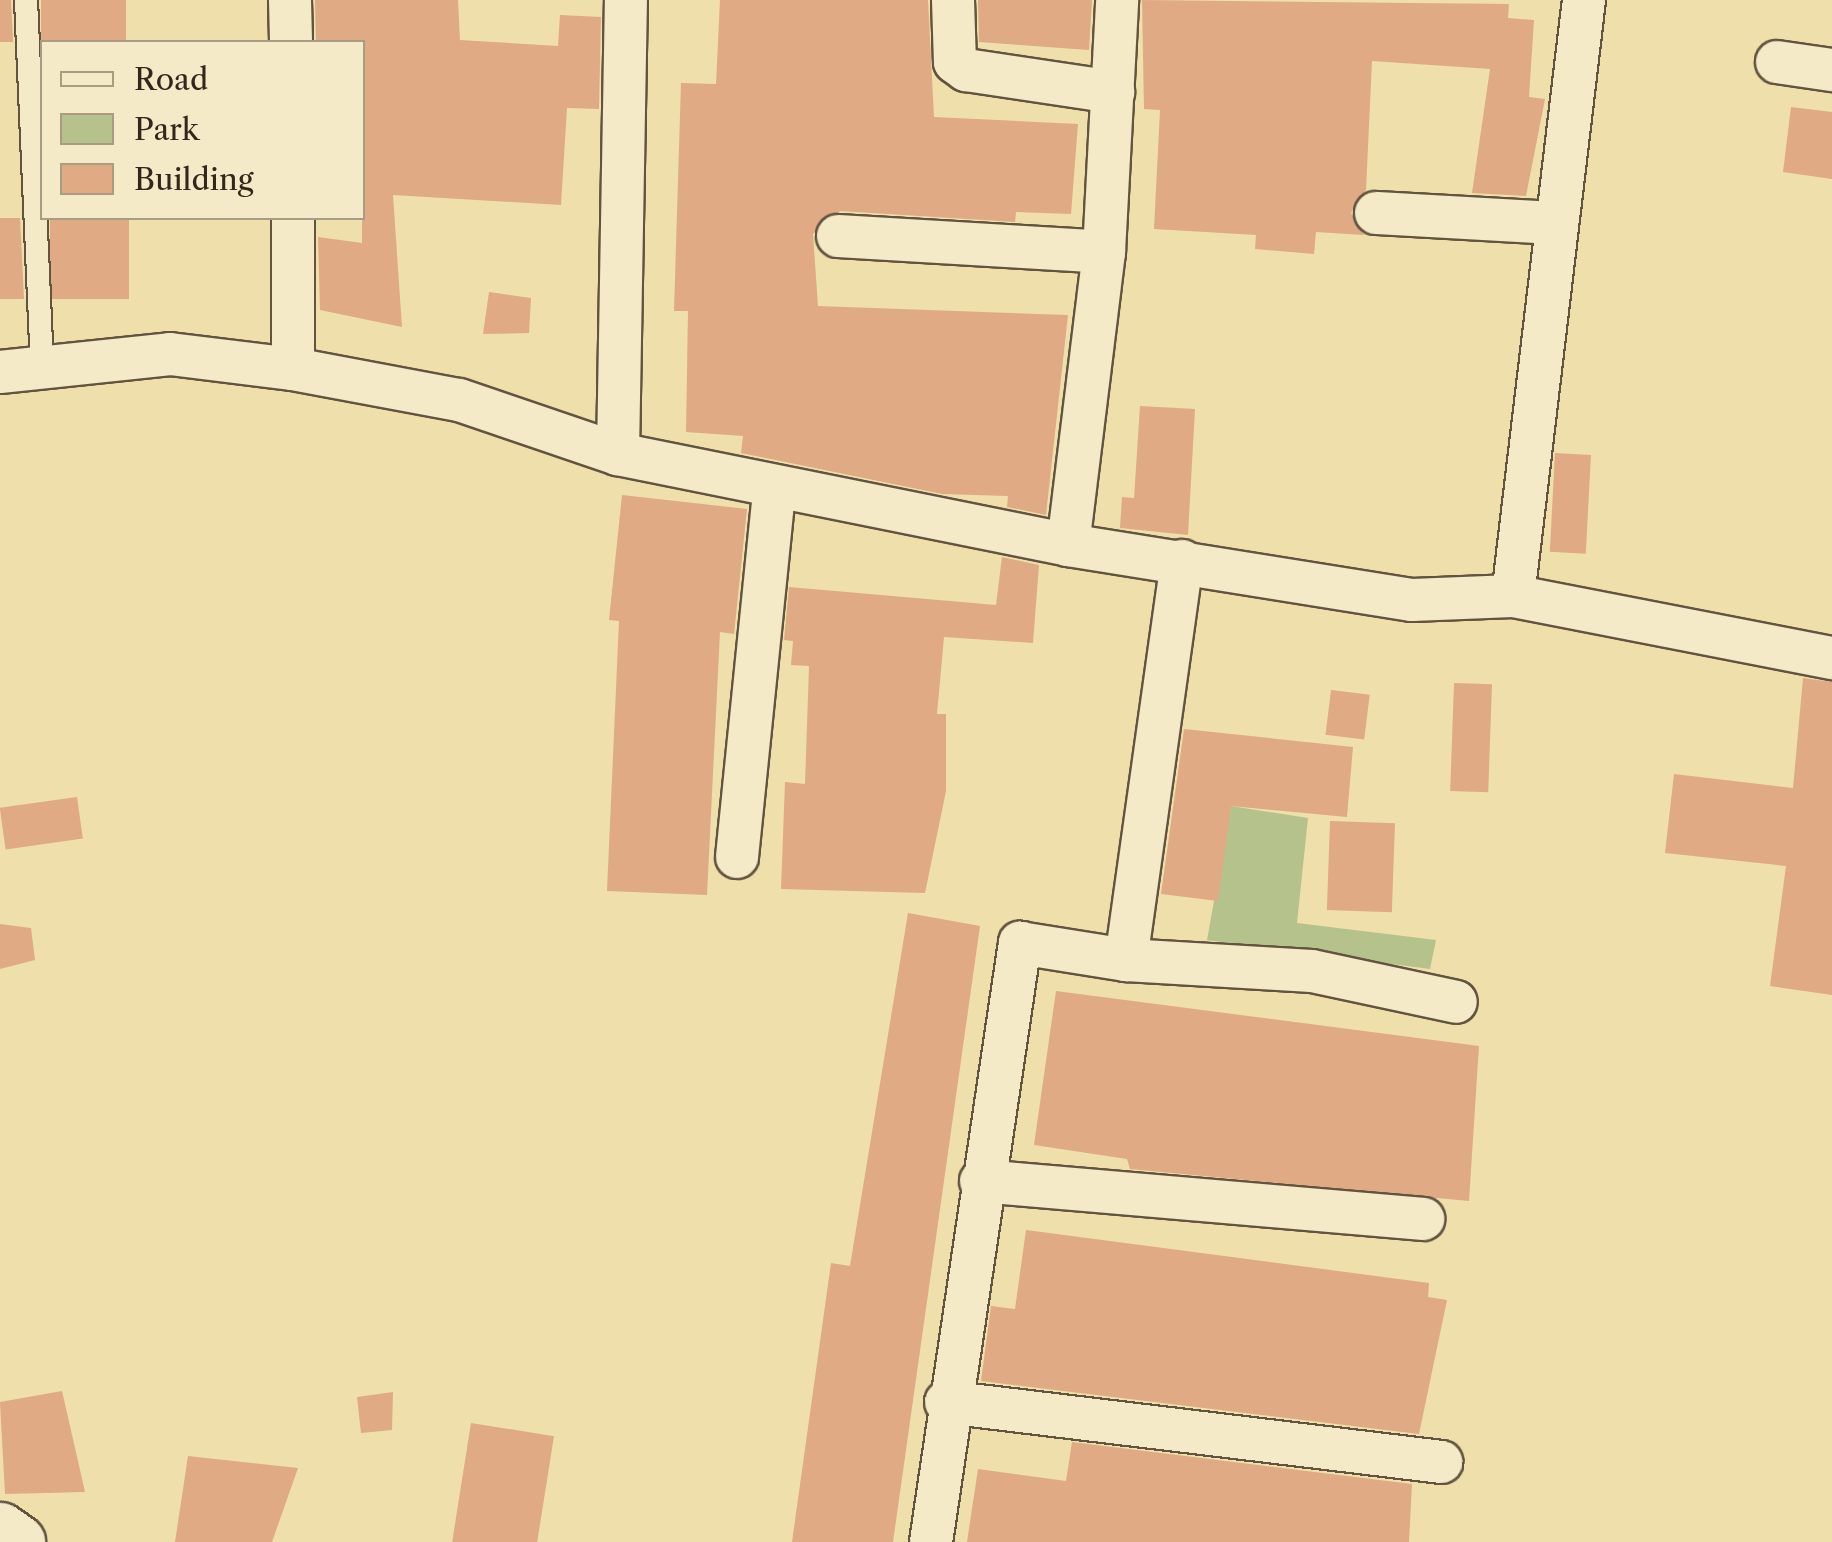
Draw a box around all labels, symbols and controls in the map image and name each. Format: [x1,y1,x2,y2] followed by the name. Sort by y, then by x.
[40,40,365,220] legend
[134,61,208,98] text: Road
[134,111,199,148] text: Park
[134,161,254,198] text: Building

